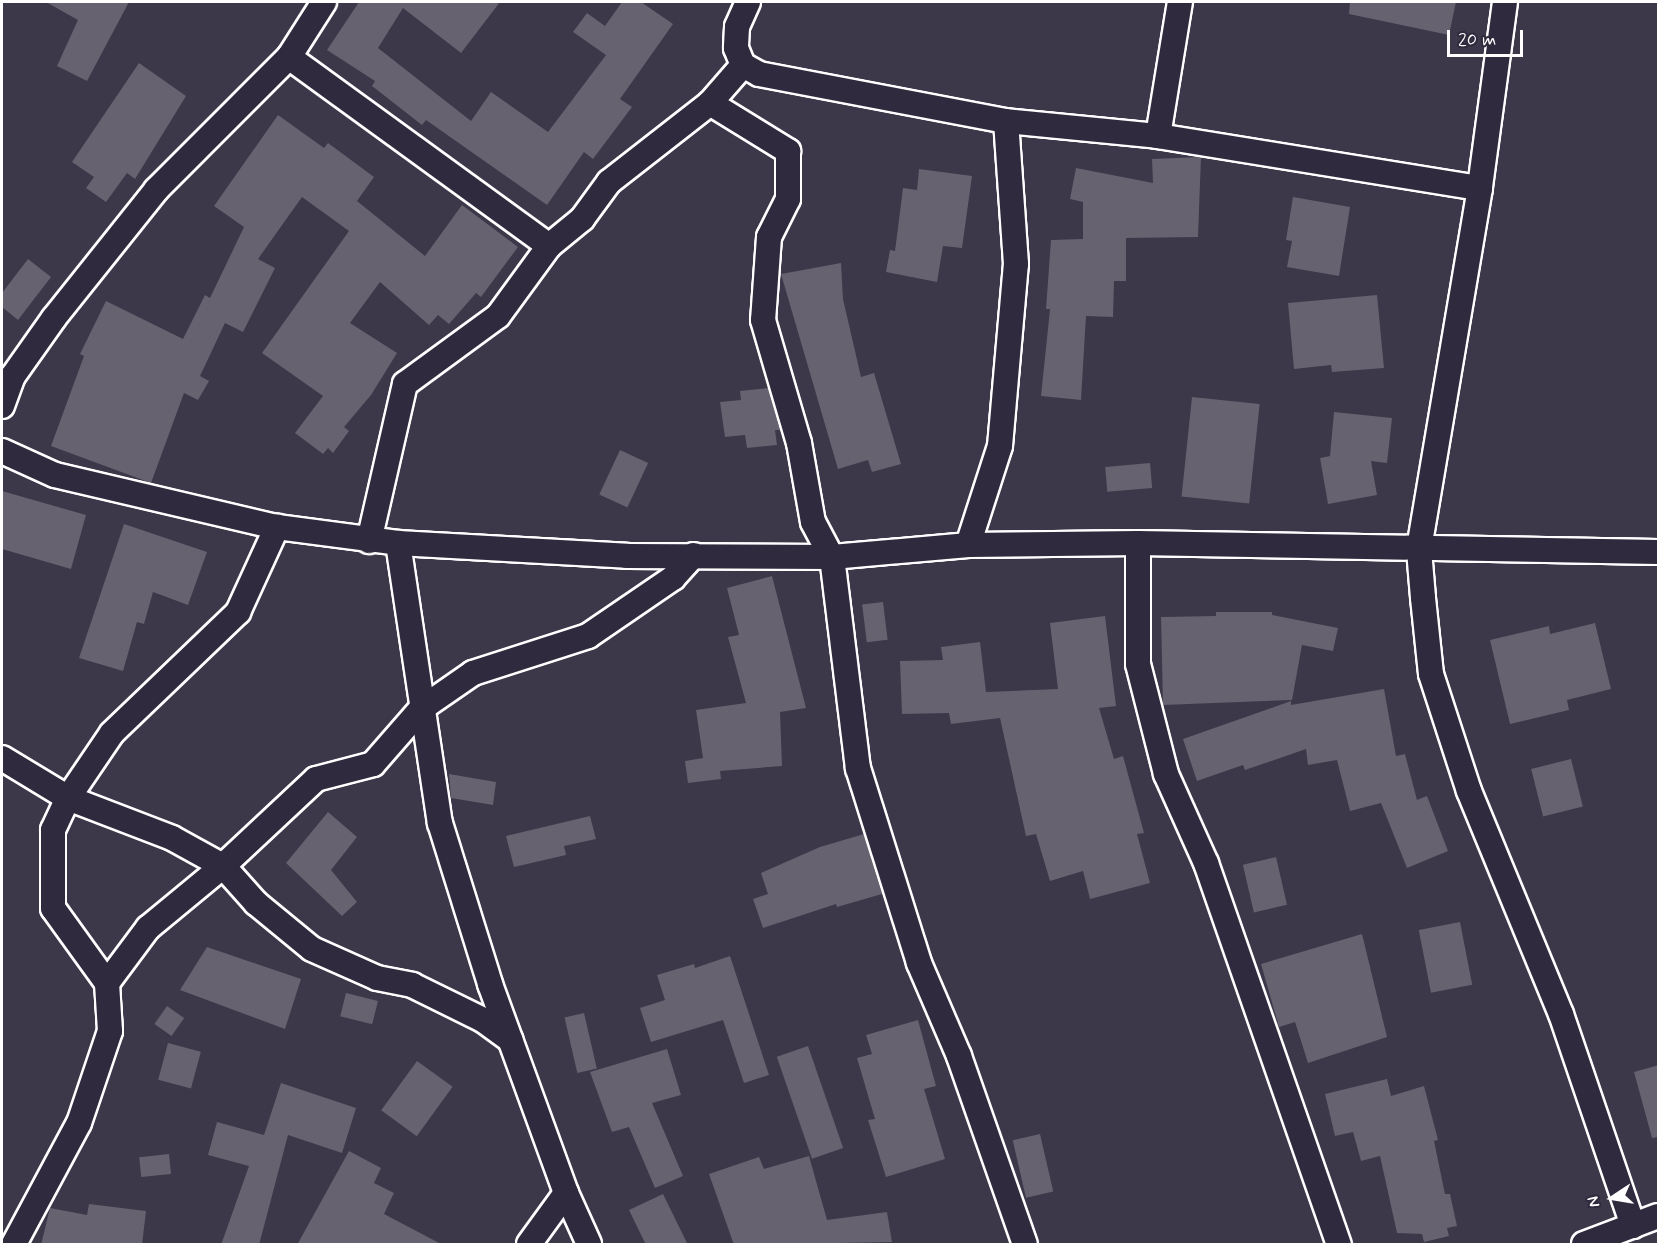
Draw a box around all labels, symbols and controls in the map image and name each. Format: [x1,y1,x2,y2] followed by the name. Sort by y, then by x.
[1450,18,1526,56] scale bar
[1458,28,1496,52] text: 20 m
[1582,1168,1642,1228] north arrow
[1583,1194,1605,1209] text: N

